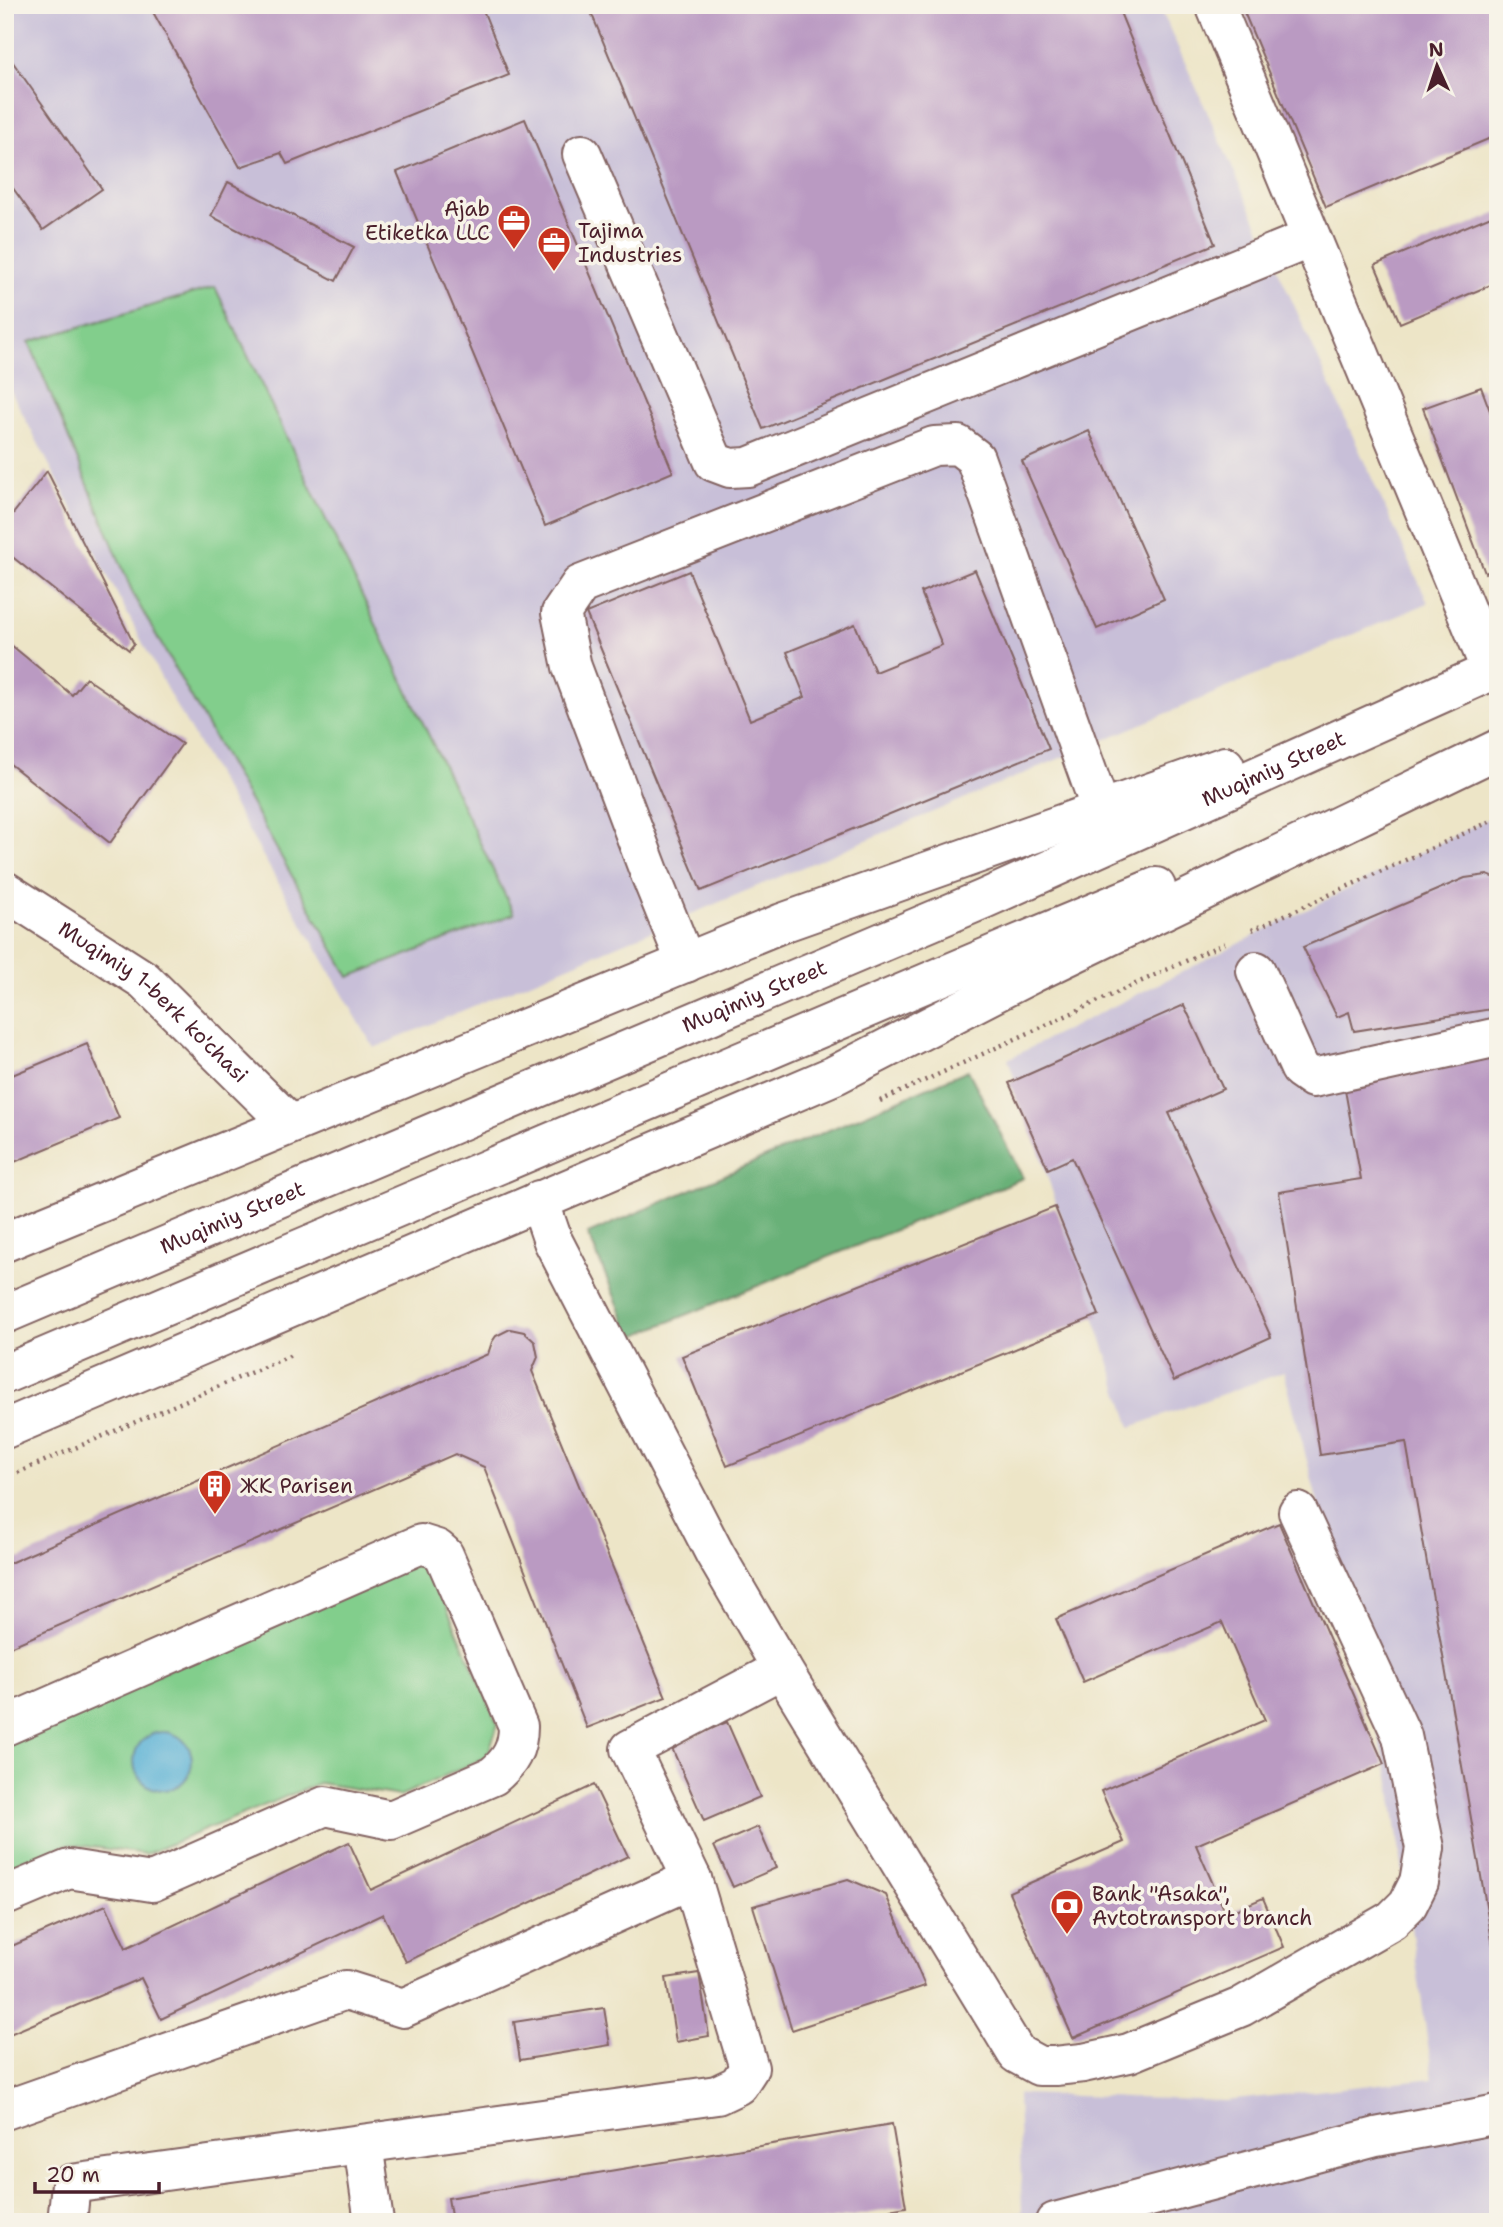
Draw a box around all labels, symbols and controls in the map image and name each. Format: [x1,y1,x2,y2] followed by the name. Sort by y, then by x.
[1402,32,1472,102] north arrow
[1428,37,1444,62] text: N
[365,195,490,247] place label: Ajab Etiketka LLC
[495,202,533,251] office icon: Ajab Etiketka LLC
[578,217,682,269] place label: Tajima Industries
[535,224,573,273] office icon: Tajima Industries
[1197,724,1350,813] street label: Muqimiy Street
[53,915,254,1089] street label: Muqimiy 1-berk ko'chasi
[678,953,831,1039] street label: Muqimiy Street
[156,1175,309,1261] street label: Muqimiy Street
[196,1467,234,1516] building icon: ЖК Parisen
[240,1472,353,1500] place label: ЖК Parisen
[1092,1880,1312,1932] place label: Bank "Asaka", Avtotransport branch
[1048,1887,1086,1936] bank icon: Bank "Asaka", Avtotransport branch
[35,2150,159,2194] scale bar
[46,2161,100,2189] text: 20 m

